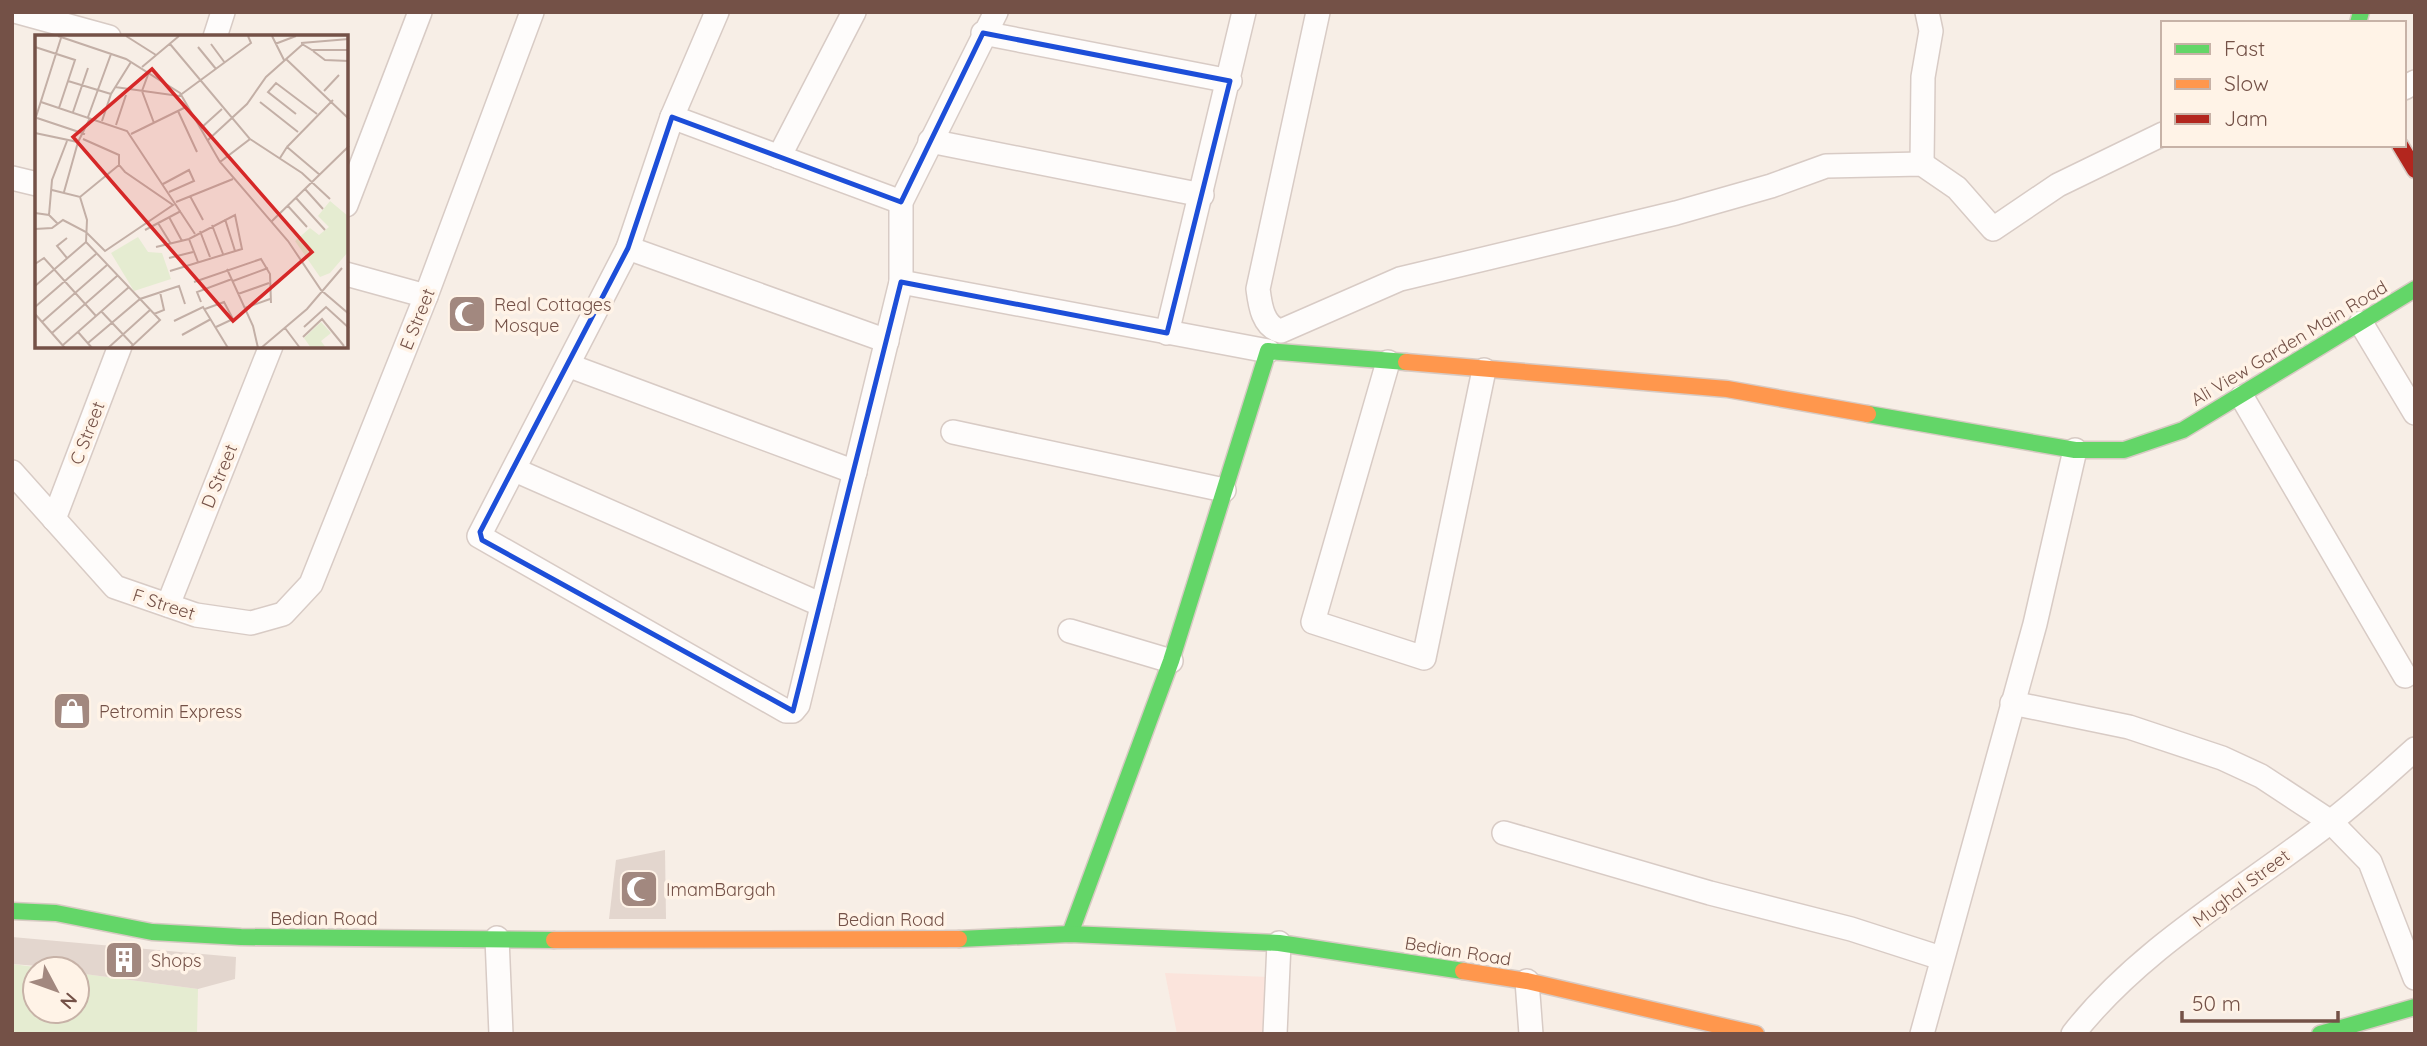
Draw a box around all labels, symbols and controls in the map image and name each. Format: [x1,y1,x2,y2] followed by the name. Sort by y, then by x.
[2161,21,2406,147] legend
[35,35,348,348] inset map
[2224,35,2265,61] text: Fast
[2224,70,2269,96] text: Slow
[2224,105,2268,131] text: Jam
[2187,275,2391,411] street label: Ali View Garden Main Road
[394,285,440,353] street label: E Street
[446,293,488,335] mosque icon: Real Cottages Mosque
[494,293,611,337] place label: Real Cottages Mosque
[64,398,110,468] street label: C Street
[196,441,242,511] street label: D Street
[130,583,198,625] street label: F Street
[51,690,93,732] shop icon: Petromin Express
[99,700,242,723] place label: Petromin Express
[2188,844,2294,932] street label: Mughal Street
[618,868,660,910] mosque icon: ImamBargah
[666,878,776,901] place label: ImamBargah
[270,907,378,930] street label: Bedian Road
[837,908,945,931] street label: Bedian Road
[1403,931,1513,971] street label: Bedian Road
[103,939,145,981] building icon: Shops
[151,949,202,972] place label: Shops
[21,955,91,1025] north arrow
[2182,979,2338,1023] scale bar
[55,988,82,1014] text: N
[2192,990,2241,1016] text: 50 m

